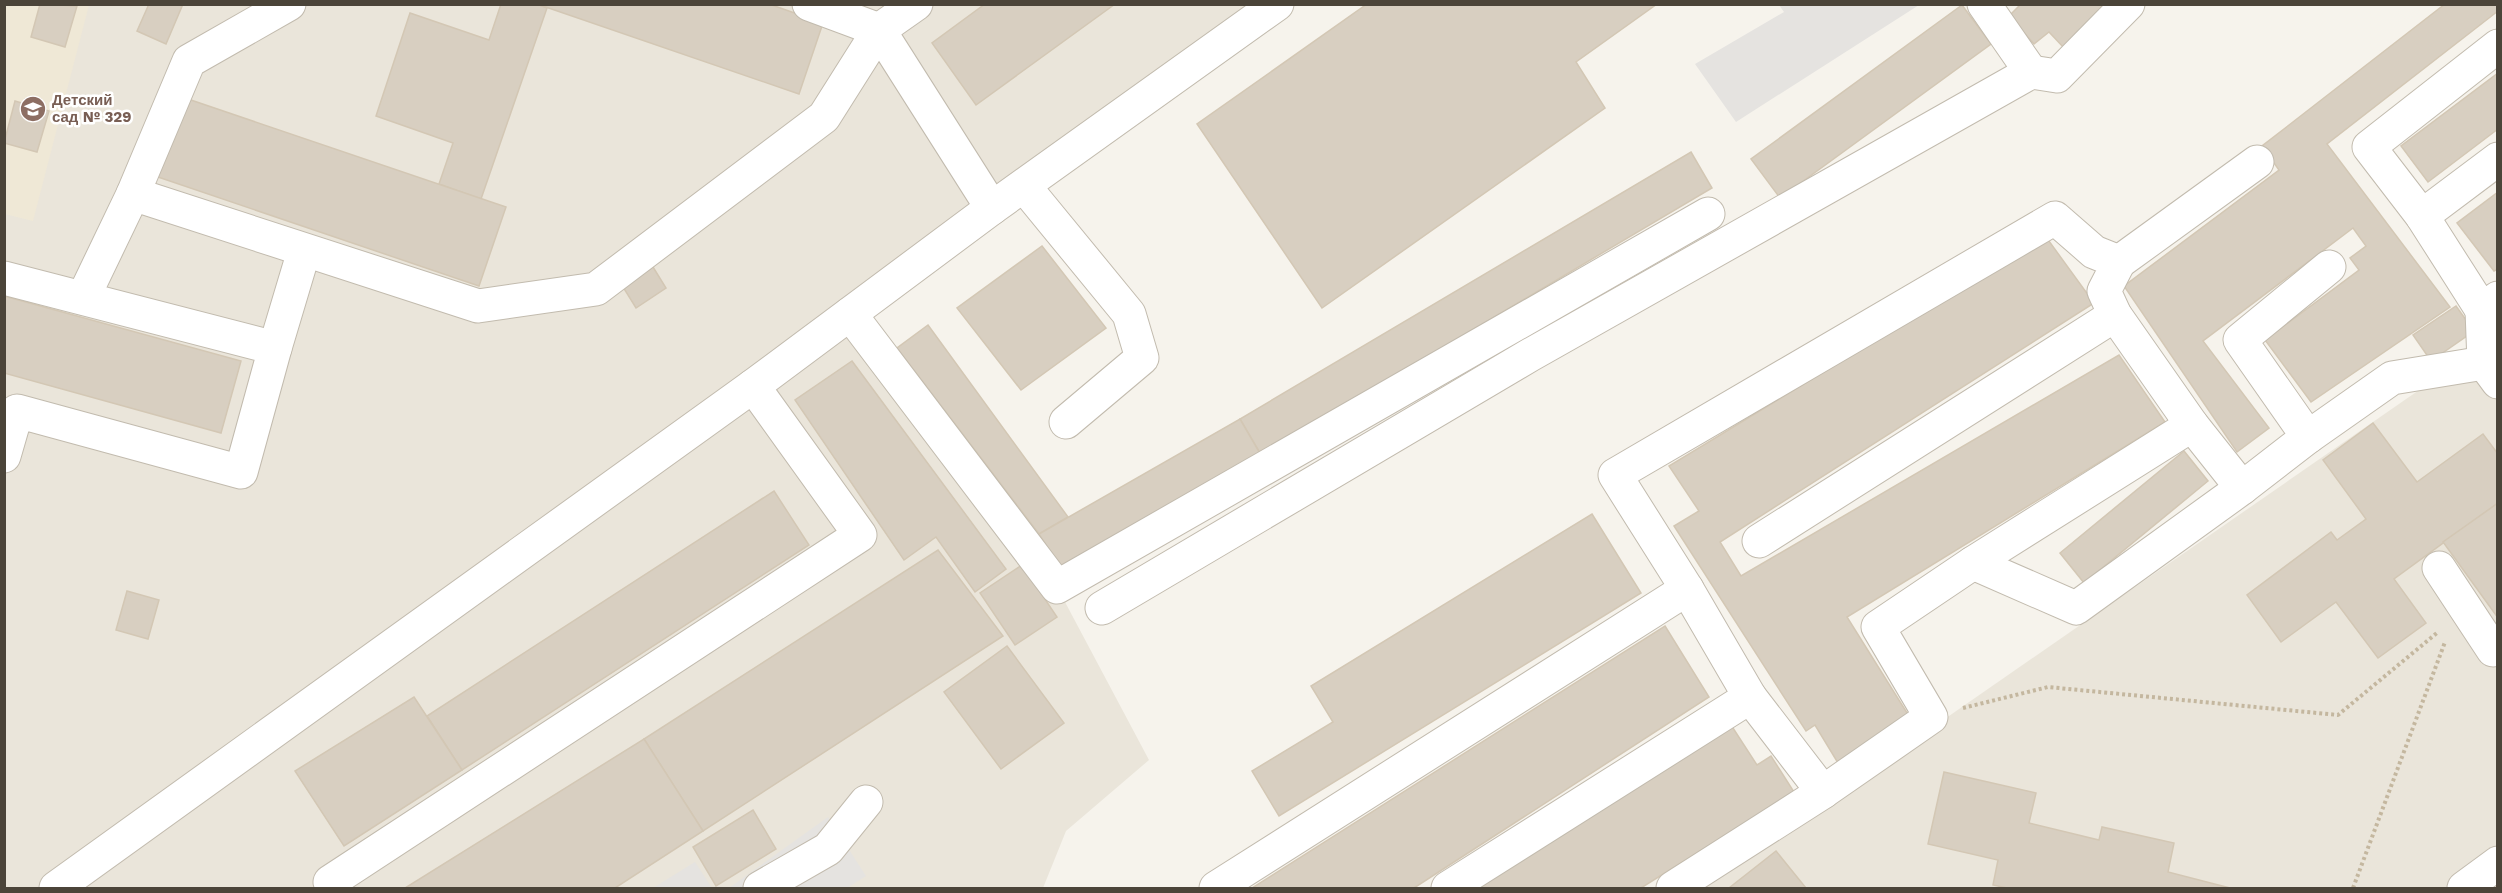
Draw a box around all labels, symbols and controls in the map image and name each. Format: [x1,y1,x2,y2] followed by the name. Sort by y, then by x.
[52,91,132,126] place label: Детский сад № 329
[18,94,48,124] school or university icon: Детский сад № 329

